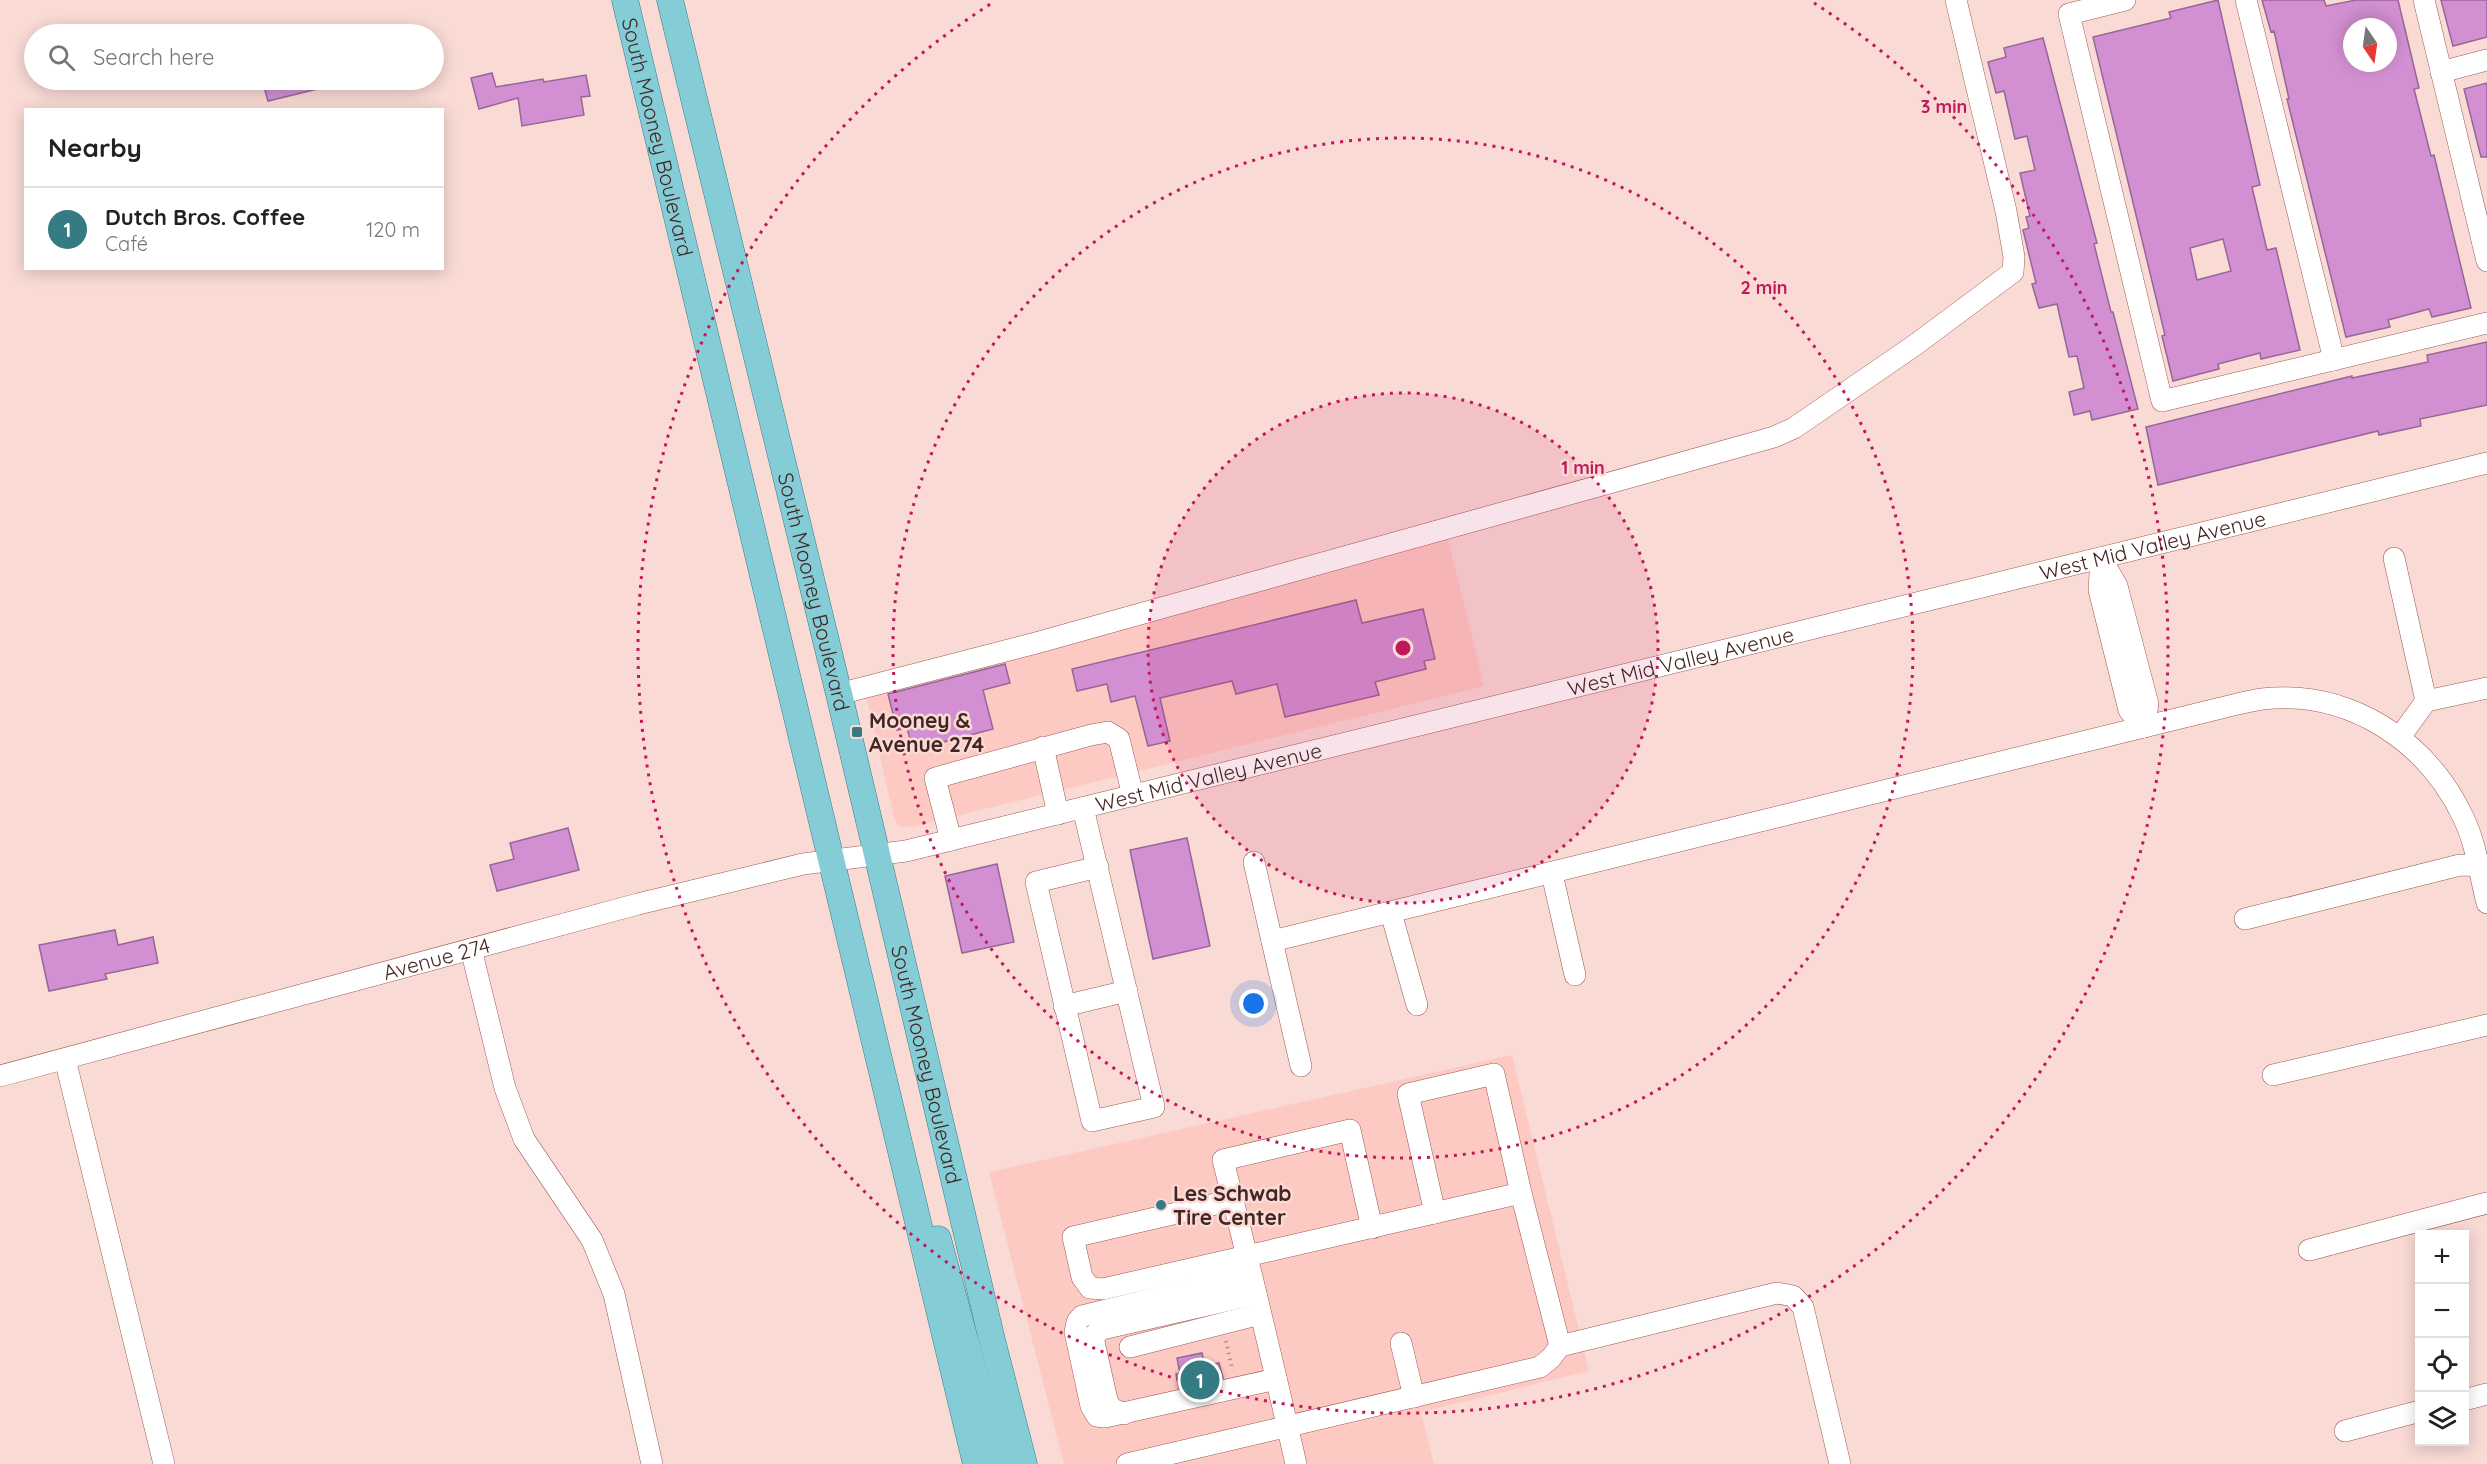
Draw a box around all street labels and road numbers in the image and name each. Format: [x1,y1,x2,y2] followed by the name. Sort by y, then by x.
[617,15,699,259] street label: South Mooney Boulevard
[773,470,856,713] street label: South Mooney Boulevard
[2037,505,2268,585] street label: West Mid Valley Avenue
[1565,621,1796,701] street label: West Mid Valley Avenue
[1093,736,1324,817] street label: West Mid Valley Avenue
[380,931,493,985] street label: Avenue 274
[886,943,968,1186] street label: South Mooney Boulevard

